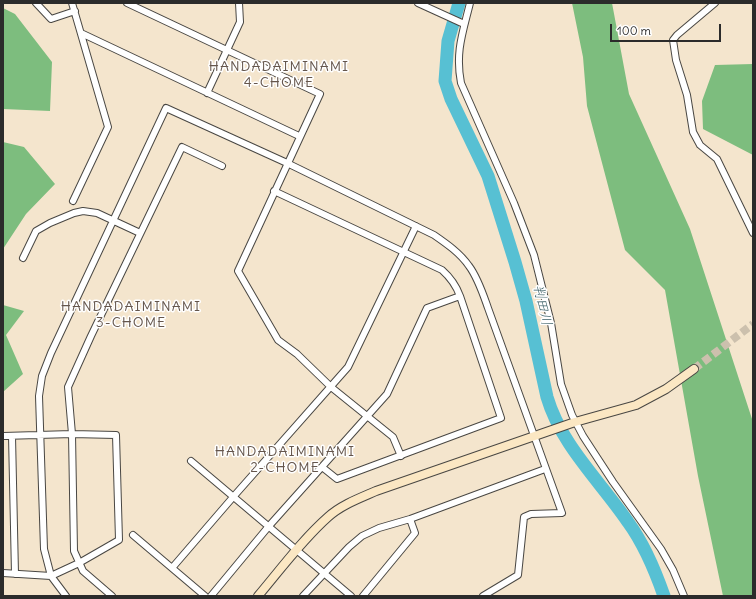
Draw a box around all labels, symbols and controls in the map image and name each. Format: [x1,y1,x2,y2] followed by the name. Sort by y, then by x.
[612,16,723,42] scale bar
[617,23,651,38] text: 100 m
[209,59,349,92] district label: HANDADAIMINAMI 4-CHOME
[529,283,555,327] water label: 判田川
[61,299,201,332] district label: HANDADAIMINAMI 3-CHOME
[215,444,355,476] district label: HANDADAIMINAMI 2-CHOME

